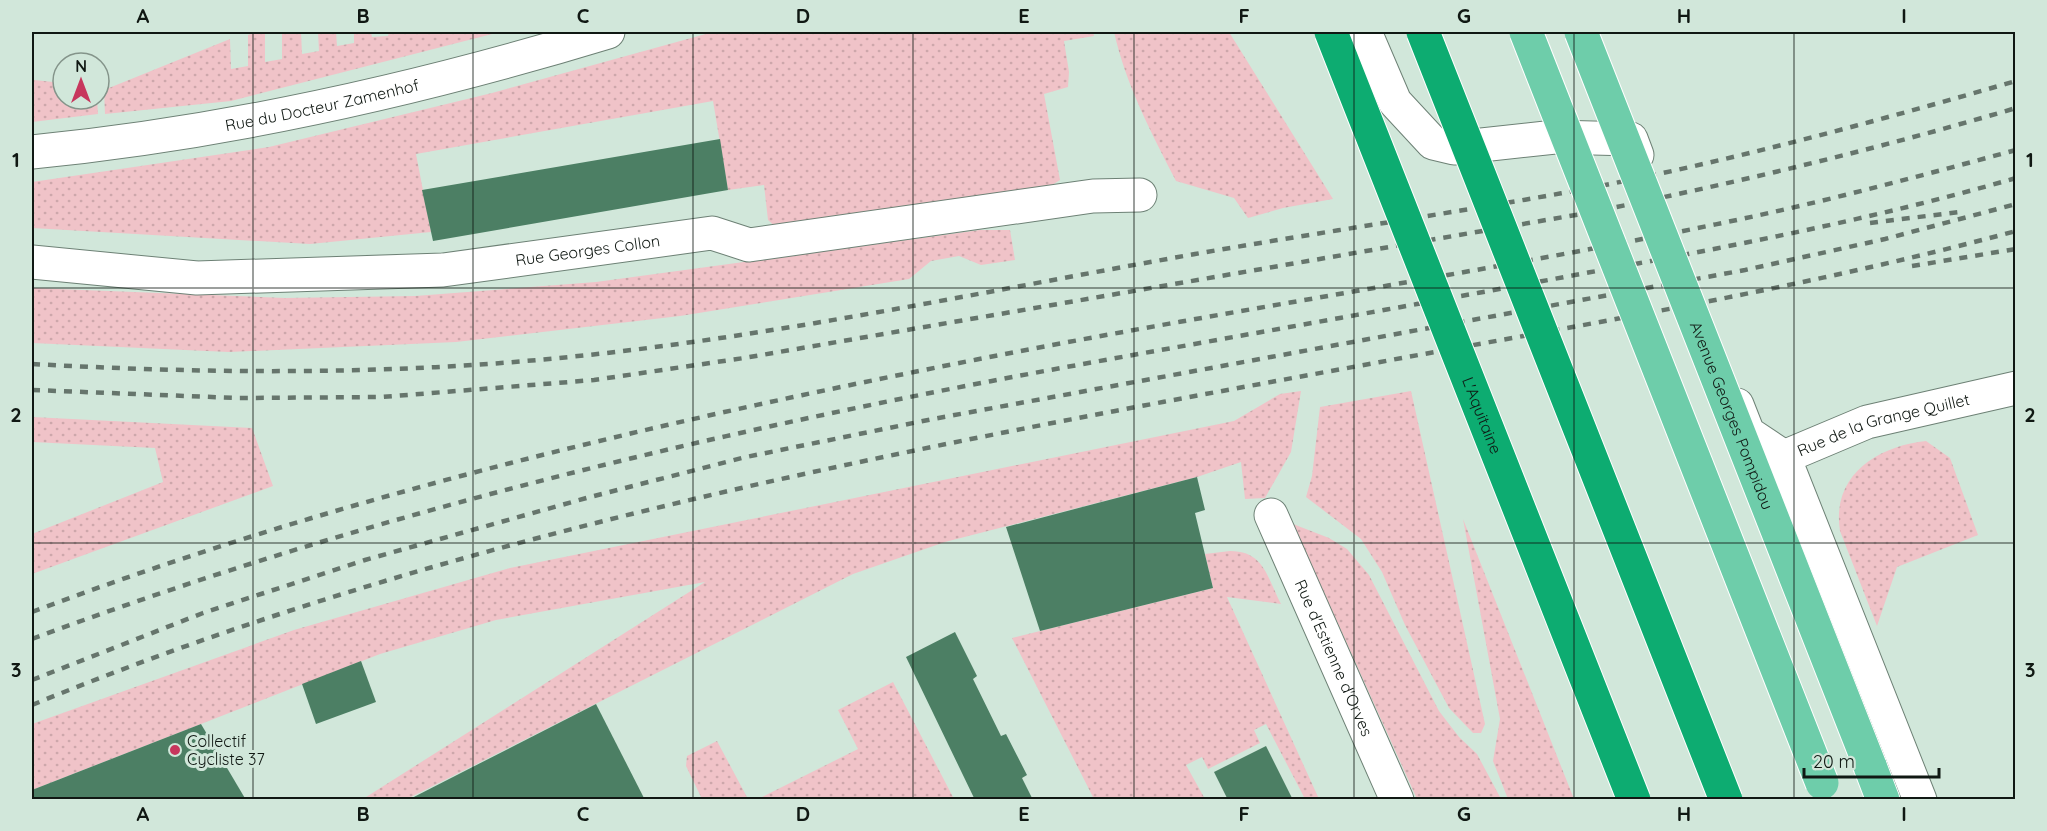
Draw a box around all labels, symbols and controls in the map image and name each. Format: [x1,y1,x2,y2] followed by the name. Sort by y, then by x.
[137,3,150,28] text: A
[356,3,370,28] text: B
[577,3,590,28] text: C
[796,3,810,28] text: D
[1018,3,1030,28] text: E
[1238,3,1250,28] text: F
[1457,3,1471,28] text: G
[1677,3,1691,28] text: H
[1901,3,1907,28] text: I
[51,51,111,111] north arrow
[75,56,87,76] text: N
[224,74,421,135] street label: Rue du Docteur Zamenhof
[12,147,20,172] text: 1
[2026,147,2034,172] text: 1
[514,230,661,270] street label: Rue Georges Collon
[1686,318,1778,512] street label: Avenue Georges Pompidou
[1458,374,1506,457] street label: L'Aquitaine
[1794,389,1971,460] street label: Rue de la Grange Quillet
[10,402,22,427] text: 2
[2024,402,2036,427] text: 2
[1291,576,1377,739] street label: Rue d'Estienne d'Orves
[11,657,21,682] text: 3
[2025,657,2035,682] text: 3
[187,731,265,769] place label: Collectif Cycliste 37
[1804,741,1939,779] scale bar
[168,743,182,757] marker: Collectif Cycliste 37
[1813,750,1855,773] text: 20 m
[137,801,150,826] text: A
[356,801,370,826] text: B
[577,801,590,826] text: C
[796,801,810,826] text: D
[1018,801,1030,826] text: E
[1238,801,1250,826] text: F
[1457,801,1471,826] text: G
[1677,801,1691,826] text: H
[1901,801,1907,826] text: I

